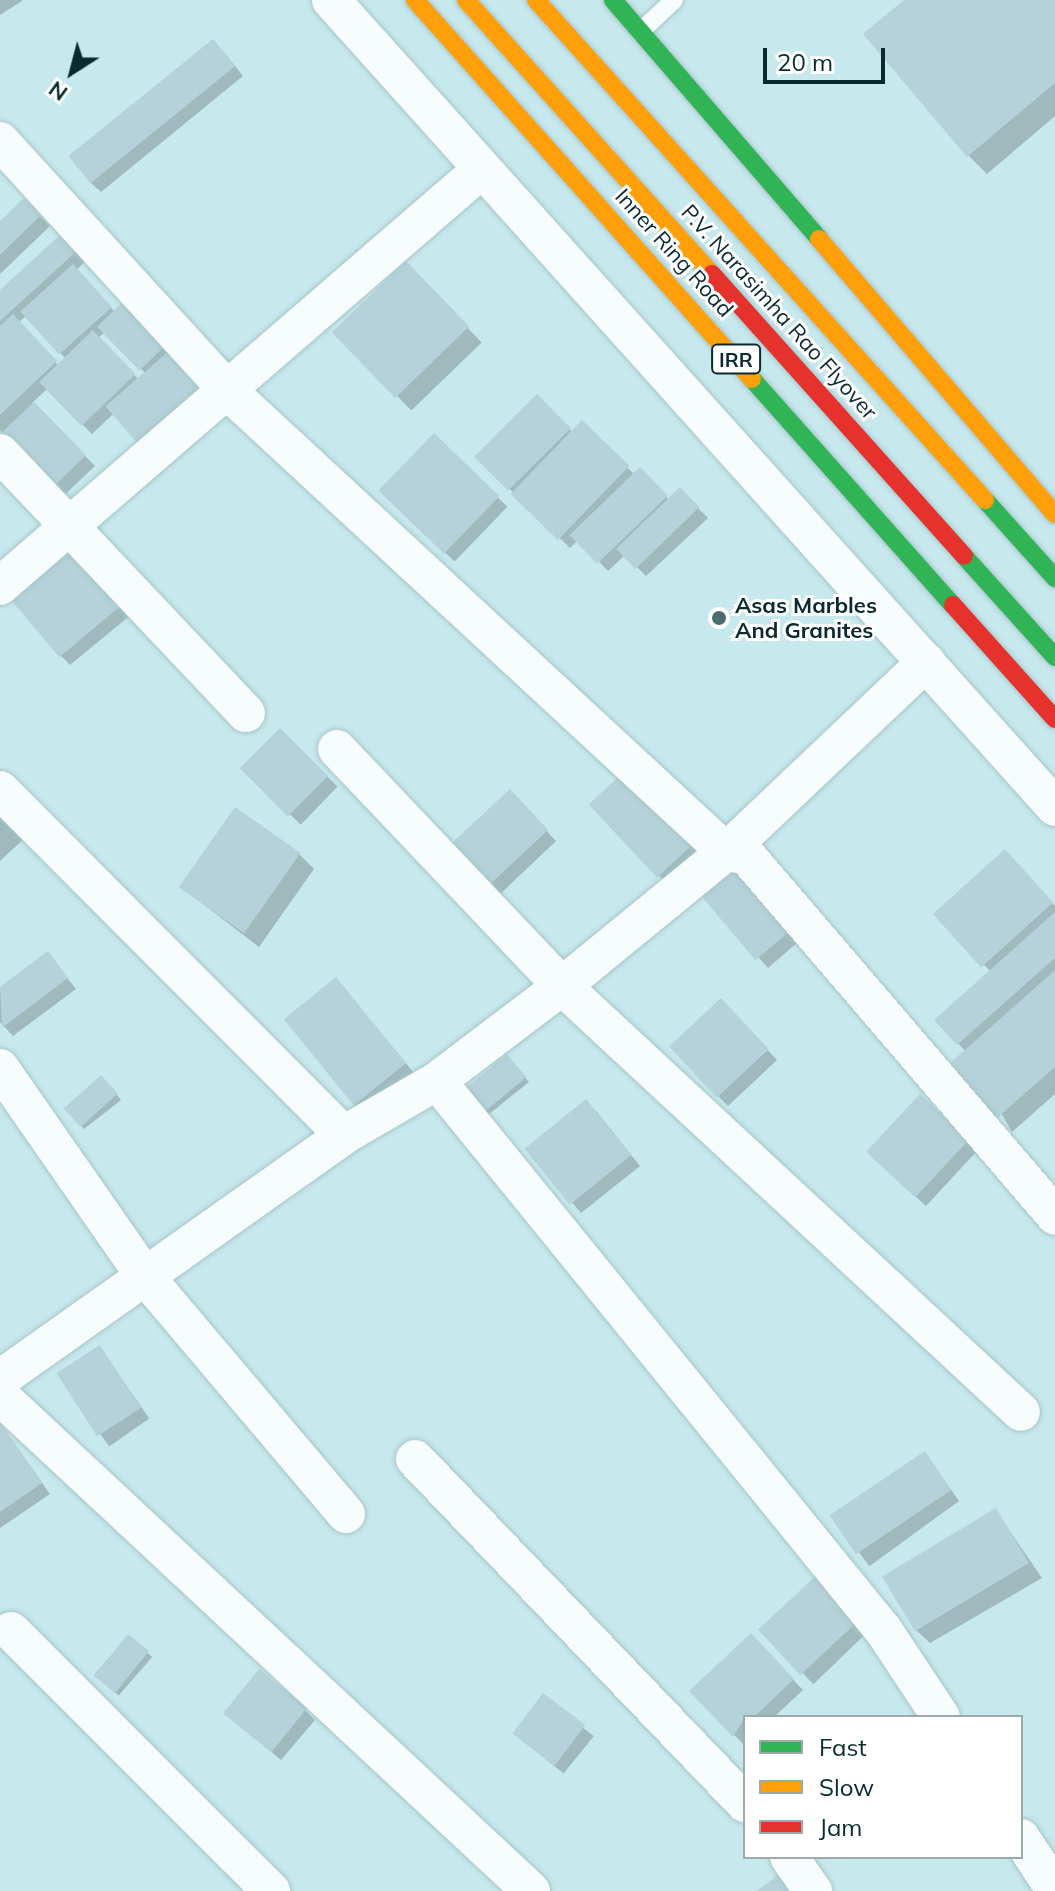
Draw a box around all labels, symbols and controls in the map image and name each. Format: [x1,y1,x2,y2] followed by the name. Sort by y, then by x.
[32,32,112,112] north arrow
[767,32,889,82] scale bar
[777,47,833,77] text: 20 m
[43,75,73,108] text: N
[609,183,739,323] street label: Inner Ring Road
[676,199,882,425] street label: P.V. Narasimha Rao Flyover
[710,343,762,375] road number: IRR
[735,592,877,644] place label: Asas Marbles And Granites
[710,609,728,627] marker: Asas Marbles And Granites
[743,1715,1023,1859] legend
[819,1732,867,1762] text: Fast
[819,1772,874,1802] text: Slow
[819,1812,862,1842] text: Jam

